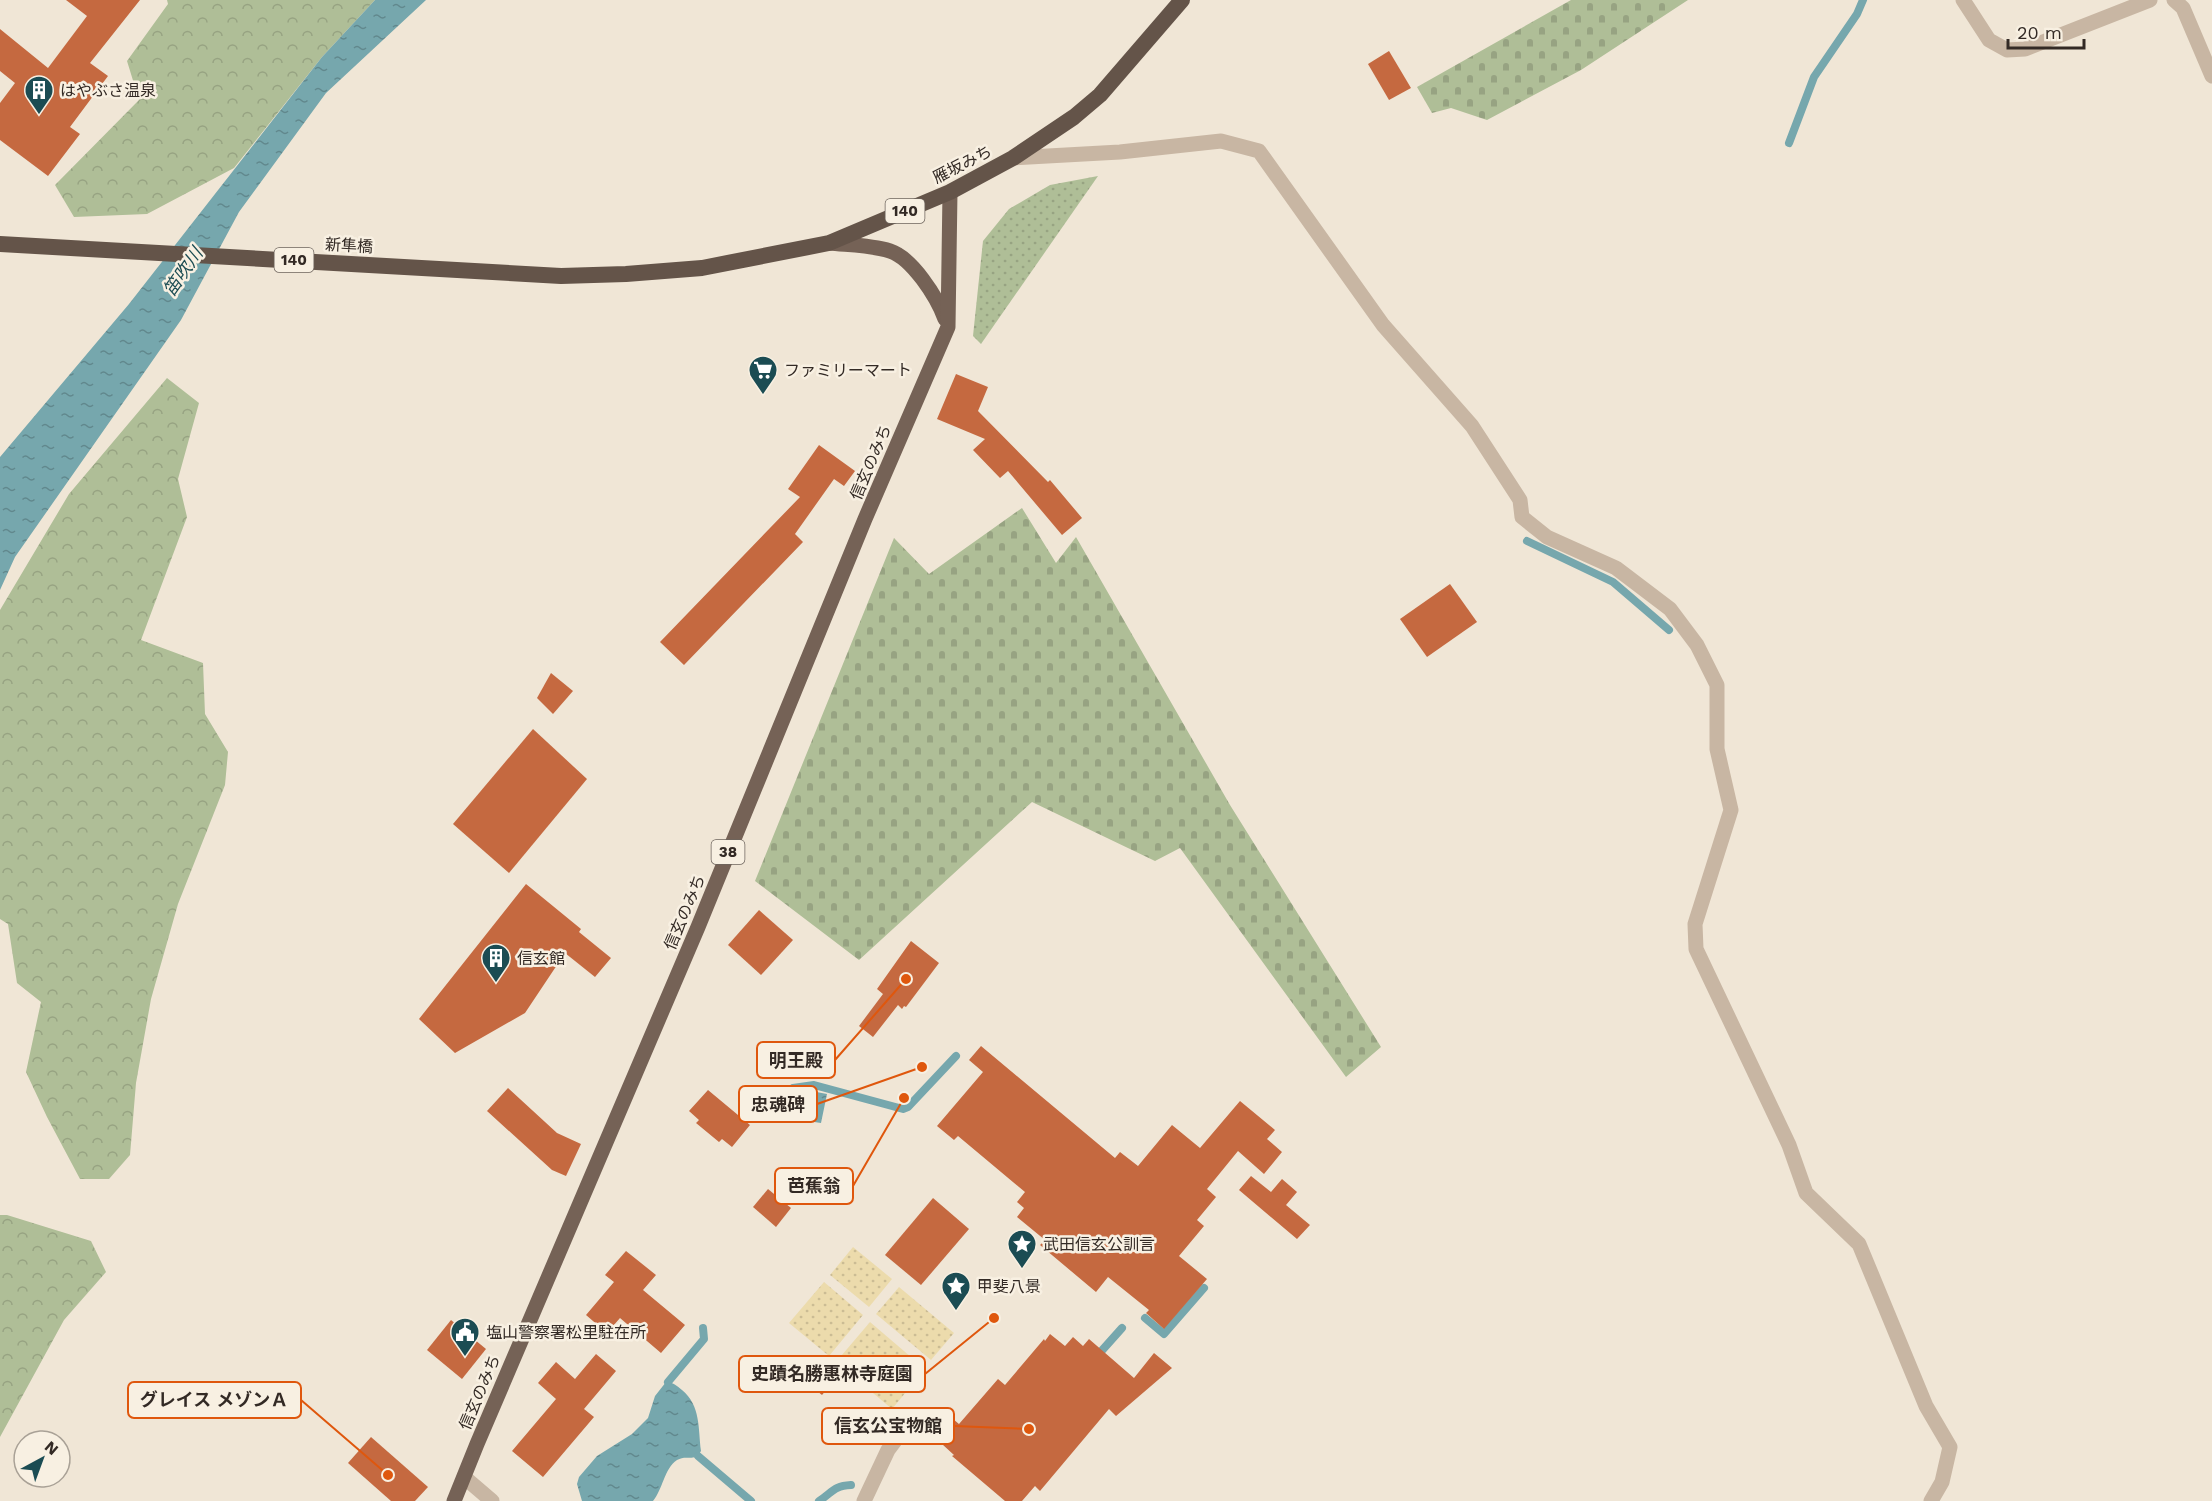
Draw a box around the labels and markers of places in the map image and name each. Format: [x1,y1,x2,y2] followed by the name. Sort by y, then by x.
[23,74,55,116] building icon: はやぶさ温泉
[60,81,156,100] place label: はやぶさ温泉
[747,354,779,396] supermarket icon: ファミリーマート
[784,361,912,380] place label: ファミリーマート
[480,942,512,984] building icon: 信玄館
[517,949,565,968] place label: 信玄館
[757,1042,835,1078] callout: 明王殿
[739,1086,817,1122] callout: 忠魂碑
[775,1168,853,1204] callout: 芭蕉翁
[1006,1228,1038,1270] place icon: 武田信玄公訓言
[1043,1235,1155,1254] place label: 武田信玄公訓言
[940,1270,972,1312] place icon: 甲斐八景
[977,1277,1041,1296] place label: 甲斐八景
[449,1316,481,1358] public building icon: 塩山警察署松里駐在所
[486,1323,646,1342] place label: 塩山警察署松里駐在所
[739,1356,925,1392] callout: 史蹟名勝惠林寺庭園
[128,1382,301,1418] callout: グレイス メゾンＡ
[822,1408,954,1444] callout: 信玄公宝物館

